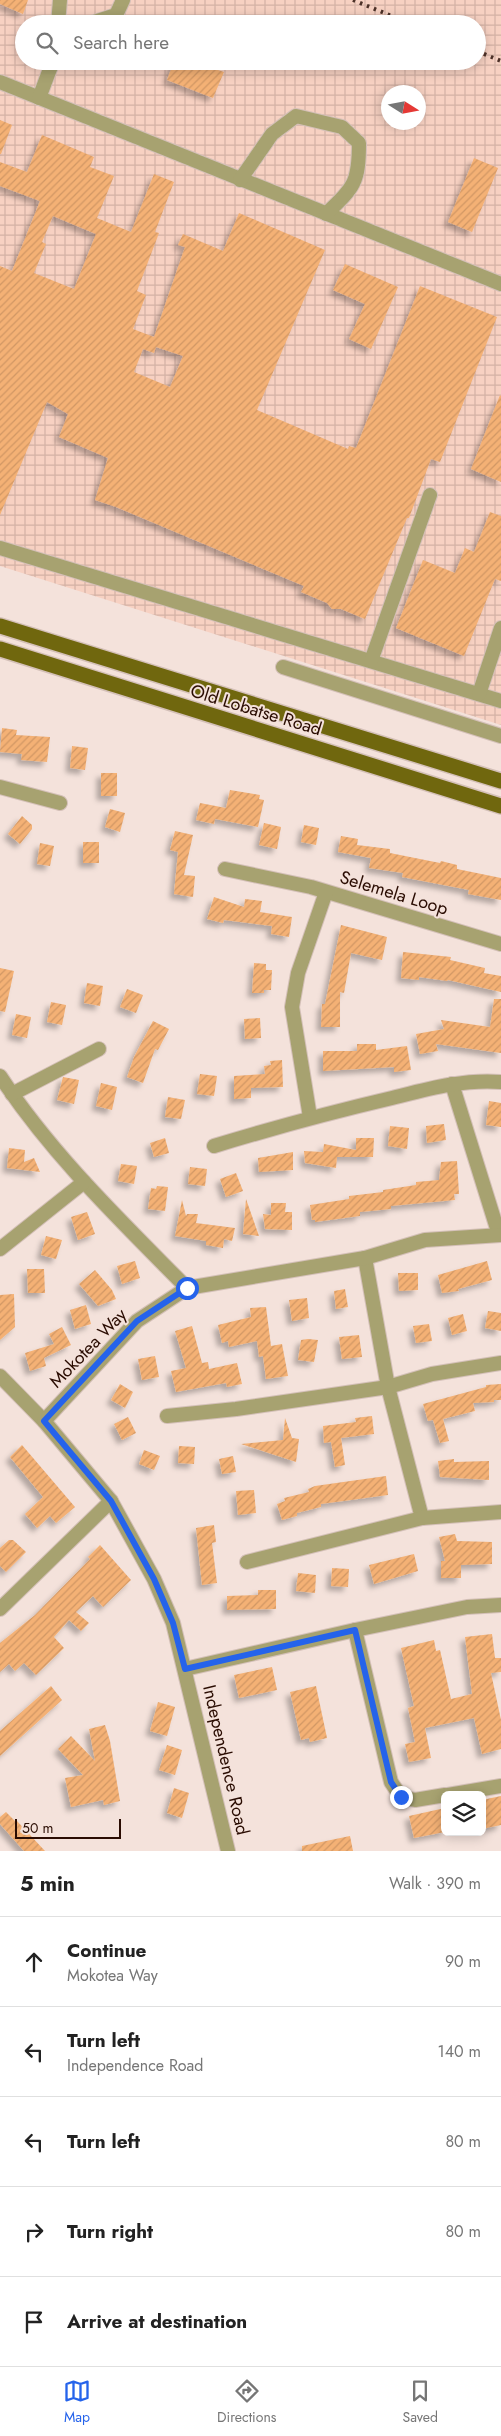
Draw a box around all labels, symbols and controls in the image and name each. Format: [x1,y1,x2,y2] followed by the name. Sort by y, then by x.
[15,15,486,70] search box
[33,29,61,57] icon: search
[73,29,169,56] text: Search here
[381,85,426,130] north arrow
[187,678,325,742] street label: Old Lobatse Road
[337,864,451,922] street label: Selemela Loop
[176,1277,199,1300] route start
[43,1302,133,1394] street label: Mokotea Way
[196,1682,256,1838] street label: Independence Road
[390,1786,413,1809] route end
[441,1791,486,1836] map controls
[441,1791,486,1836] button: layers
[15,1816,121,1839] scale bar
[22,1818,53,1838] text: 50 m
[20,1869,75,1899] text: 5 min
[389,1872,481,1895] text: Walk · 390 m
[67,1937,146,1964] text: Continue
[20,1948,48,1976] icon: ahead
[445,1950,481,1973] text: 90 m
[67,1964,158,1987] text: Mokotea Way
[67,2027,140,2054] text: Turn left
[20,2038,48,2066] icon: left
[438,2040,481,2063] text: 140 m
[67,2054,203,2077] text: Independence Road
[20,2128,48,2156] icon: left
[67,2128,140,2155] text: Turn left
[445,2130,481,2153] text: 80 m
[20,2218,48,2246] icon: right
[67,2218,153,2245] text: Turn right
[445,2220,481,2243] text: 80 m
[20,2308,48,2336] icon: arrive
[67,2308,247,2335] text: Arrive at destination
[63,2377,91,2427] tab: Map
[217,2377,276,2427] tab: Directions
[402,2377,438,2427] tab: Saved

